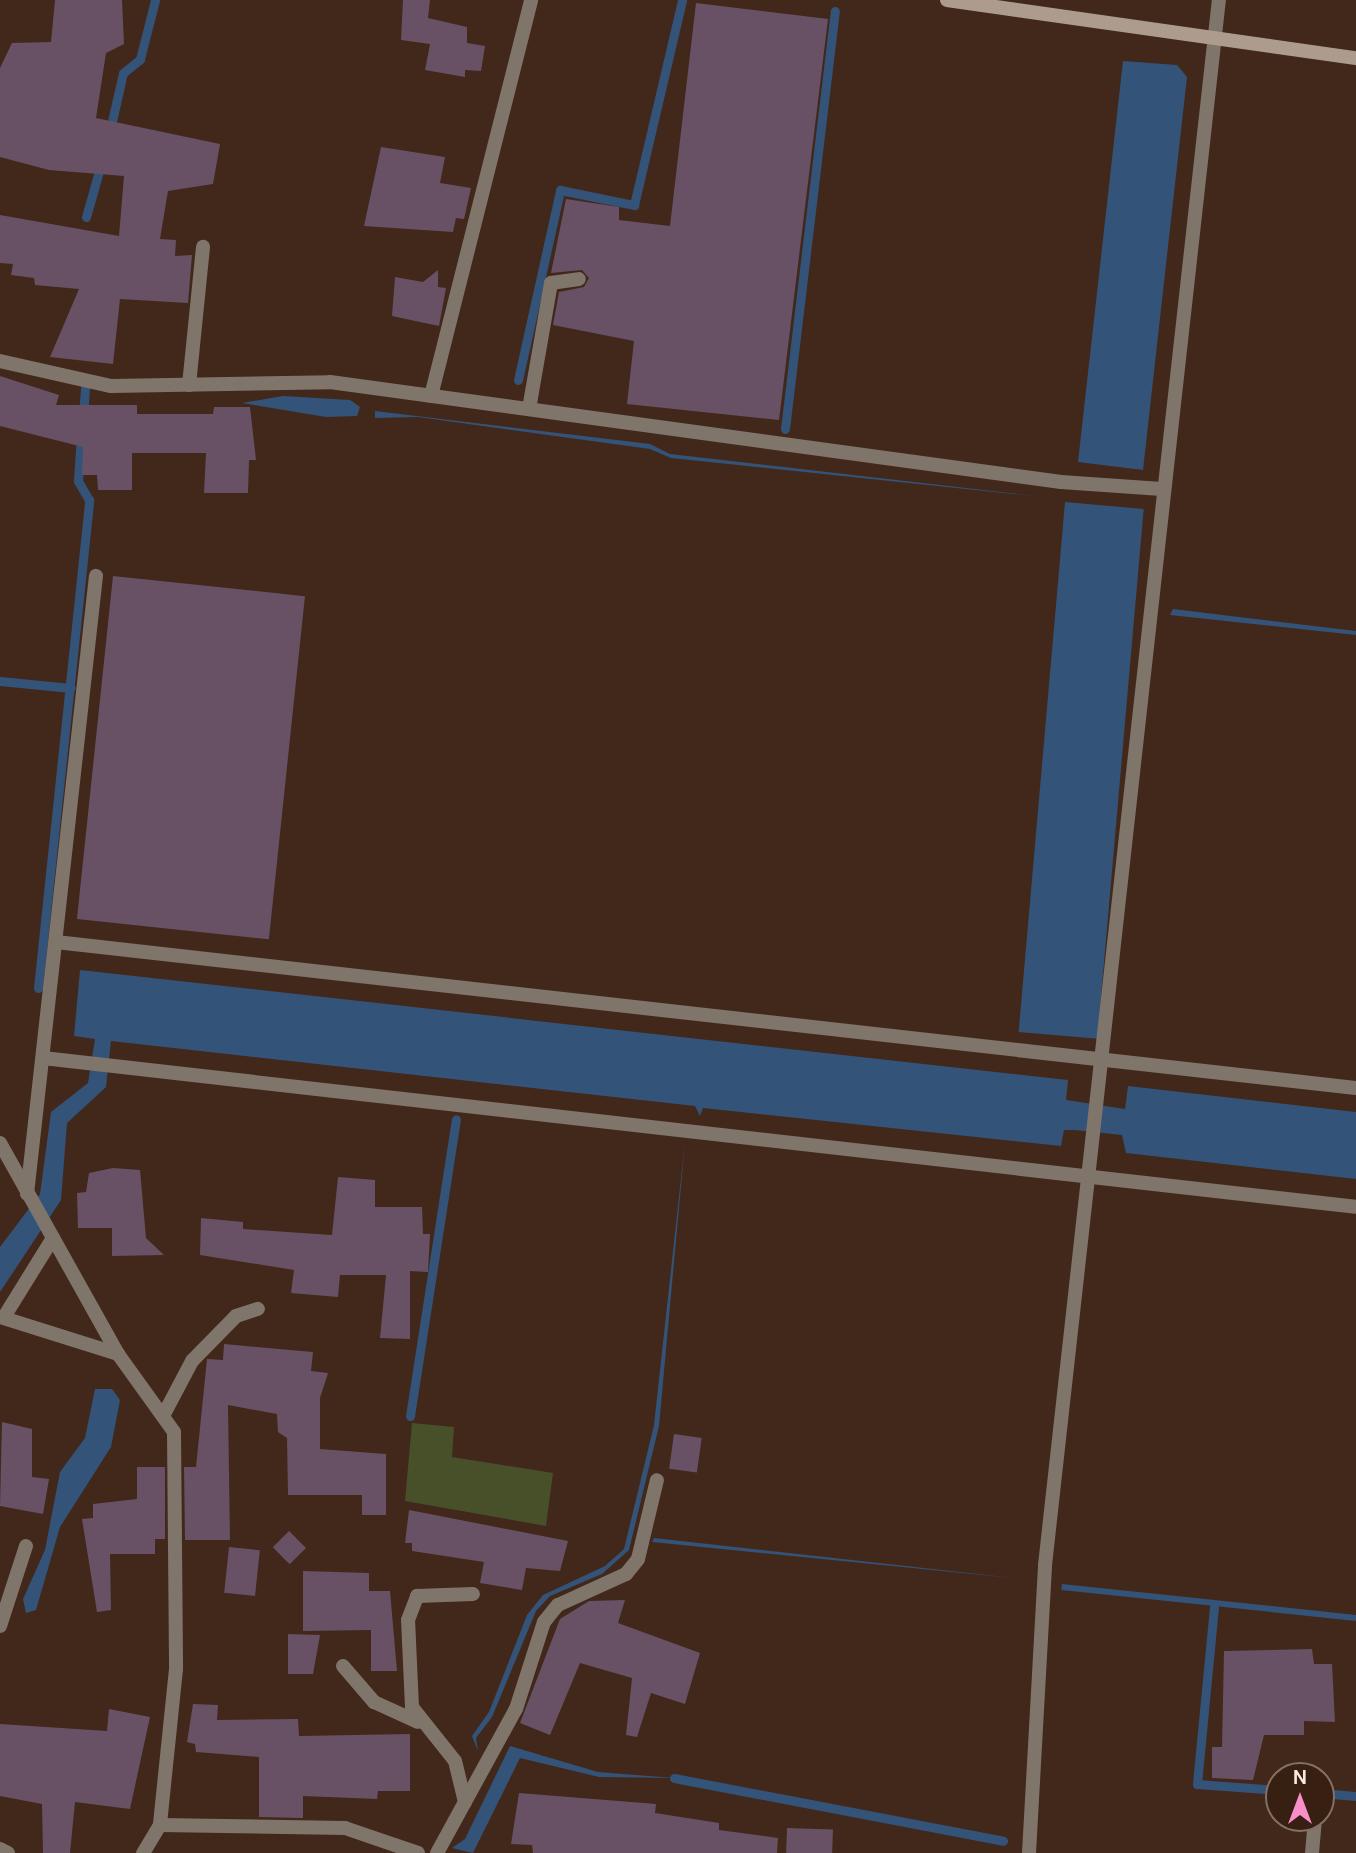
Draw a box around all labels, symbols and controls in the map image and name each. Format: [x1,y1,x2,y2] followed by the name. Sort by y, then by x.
[1265,1762,1335,1832] north arrow
[1293,1765,1307,1790] text: N

